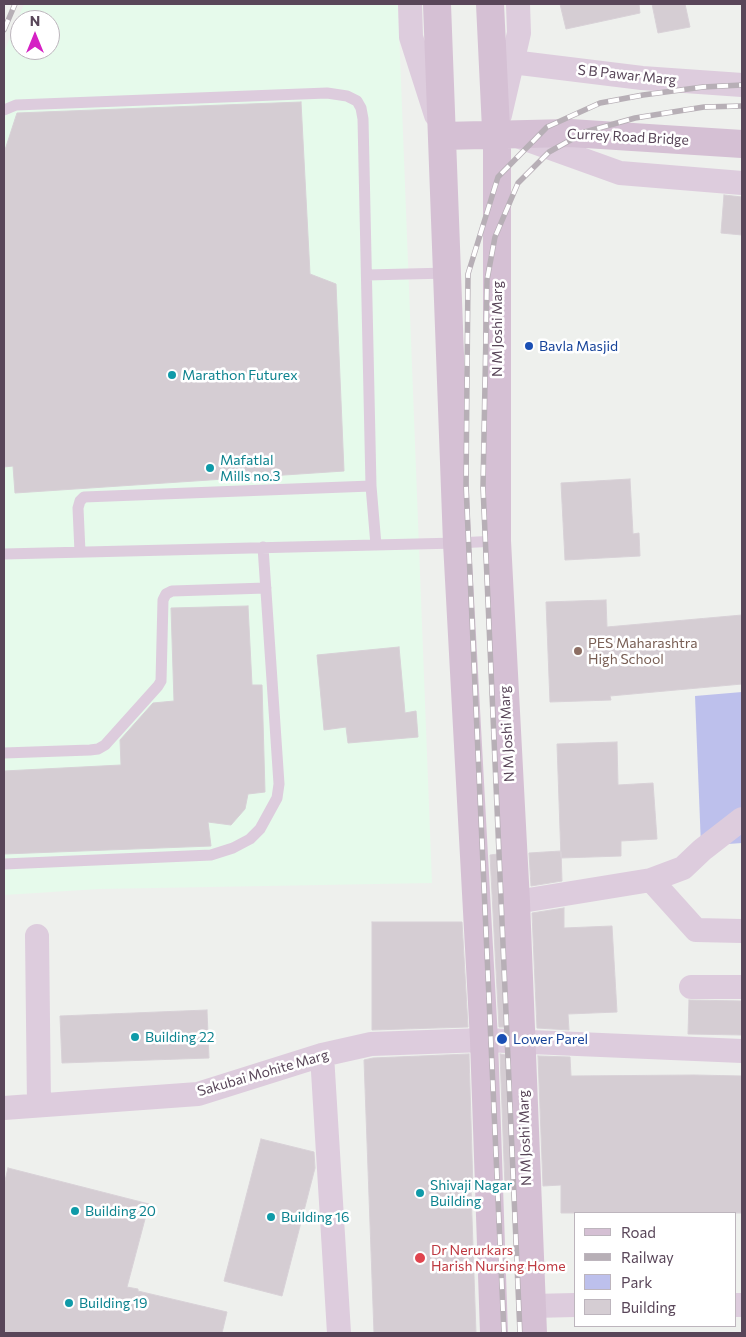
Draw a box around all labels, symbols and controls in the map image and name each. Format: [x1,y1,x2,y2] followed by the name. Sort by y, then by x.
[10,10,60,60] north arrow
[30,12,40,29] text: N
[577,61,677,89] street label: S B Pawar Marg
[567,125,689,149] street label: Currey Road Bridge
[489,281,505,377] street label: N M Joshi Marg
[539,338,618,354] place label: Bavla Masjid
[523,340,535,352] marker: Bavla Masjid
[182,367,298,383] place label: Marathon Futurex
[166,369,178,381] marker: Marathon Futurex
[220,452,281,484] place label: Mafatlal Mills no.3
[204,462,216,474] marker: Mafatlal Mills no.3
[588,635,698,668] place label: PES Maharashtra High School
[572,645,584,657] marker: PES Maharashtra High School
[496,686,518,782] street label: N M Joshi Marg
[145,1029,215,1045] place label: Building 22
[129,1031,141,1043] marker: Building 22
[513,1031,588,1047] place label: Lower Parel
[495,1032,509,1046] marker: Lower Parel
[195,1046,331,1100] street label: Sakubai Mohite Marg
[515,1090,535,1186] street label: N M Joshi Marg
[430,1177,512,1210] place label: Shivaji Nagar Building
[414,1187,426,1199] marker: Shivaji Nagar Building
[85,1203,156,1219] place label: Building 20
[69,1205,81,1217] marker: Building 20
[281,1209,349,1225] place label: Building 16
[265,1211,277,1223] marker: Building 16
[574,1212,736,1327] legend
[621,1223,656,1241] text: Road
[431,1242,566,1274] place label: Dr Nerurkars Harish Nursing Home
[621,1248,674,1266] text: Railway
[413,1251,427,1265] marker: Dr Nerurkars Harish Nursing Home
[621,1273,652,1291] text: Park
[79,1295,147,1311] place label: Building 19
[63,1297,75,1309] marker: Building 19
[621,1298,676,1316] text: Building

